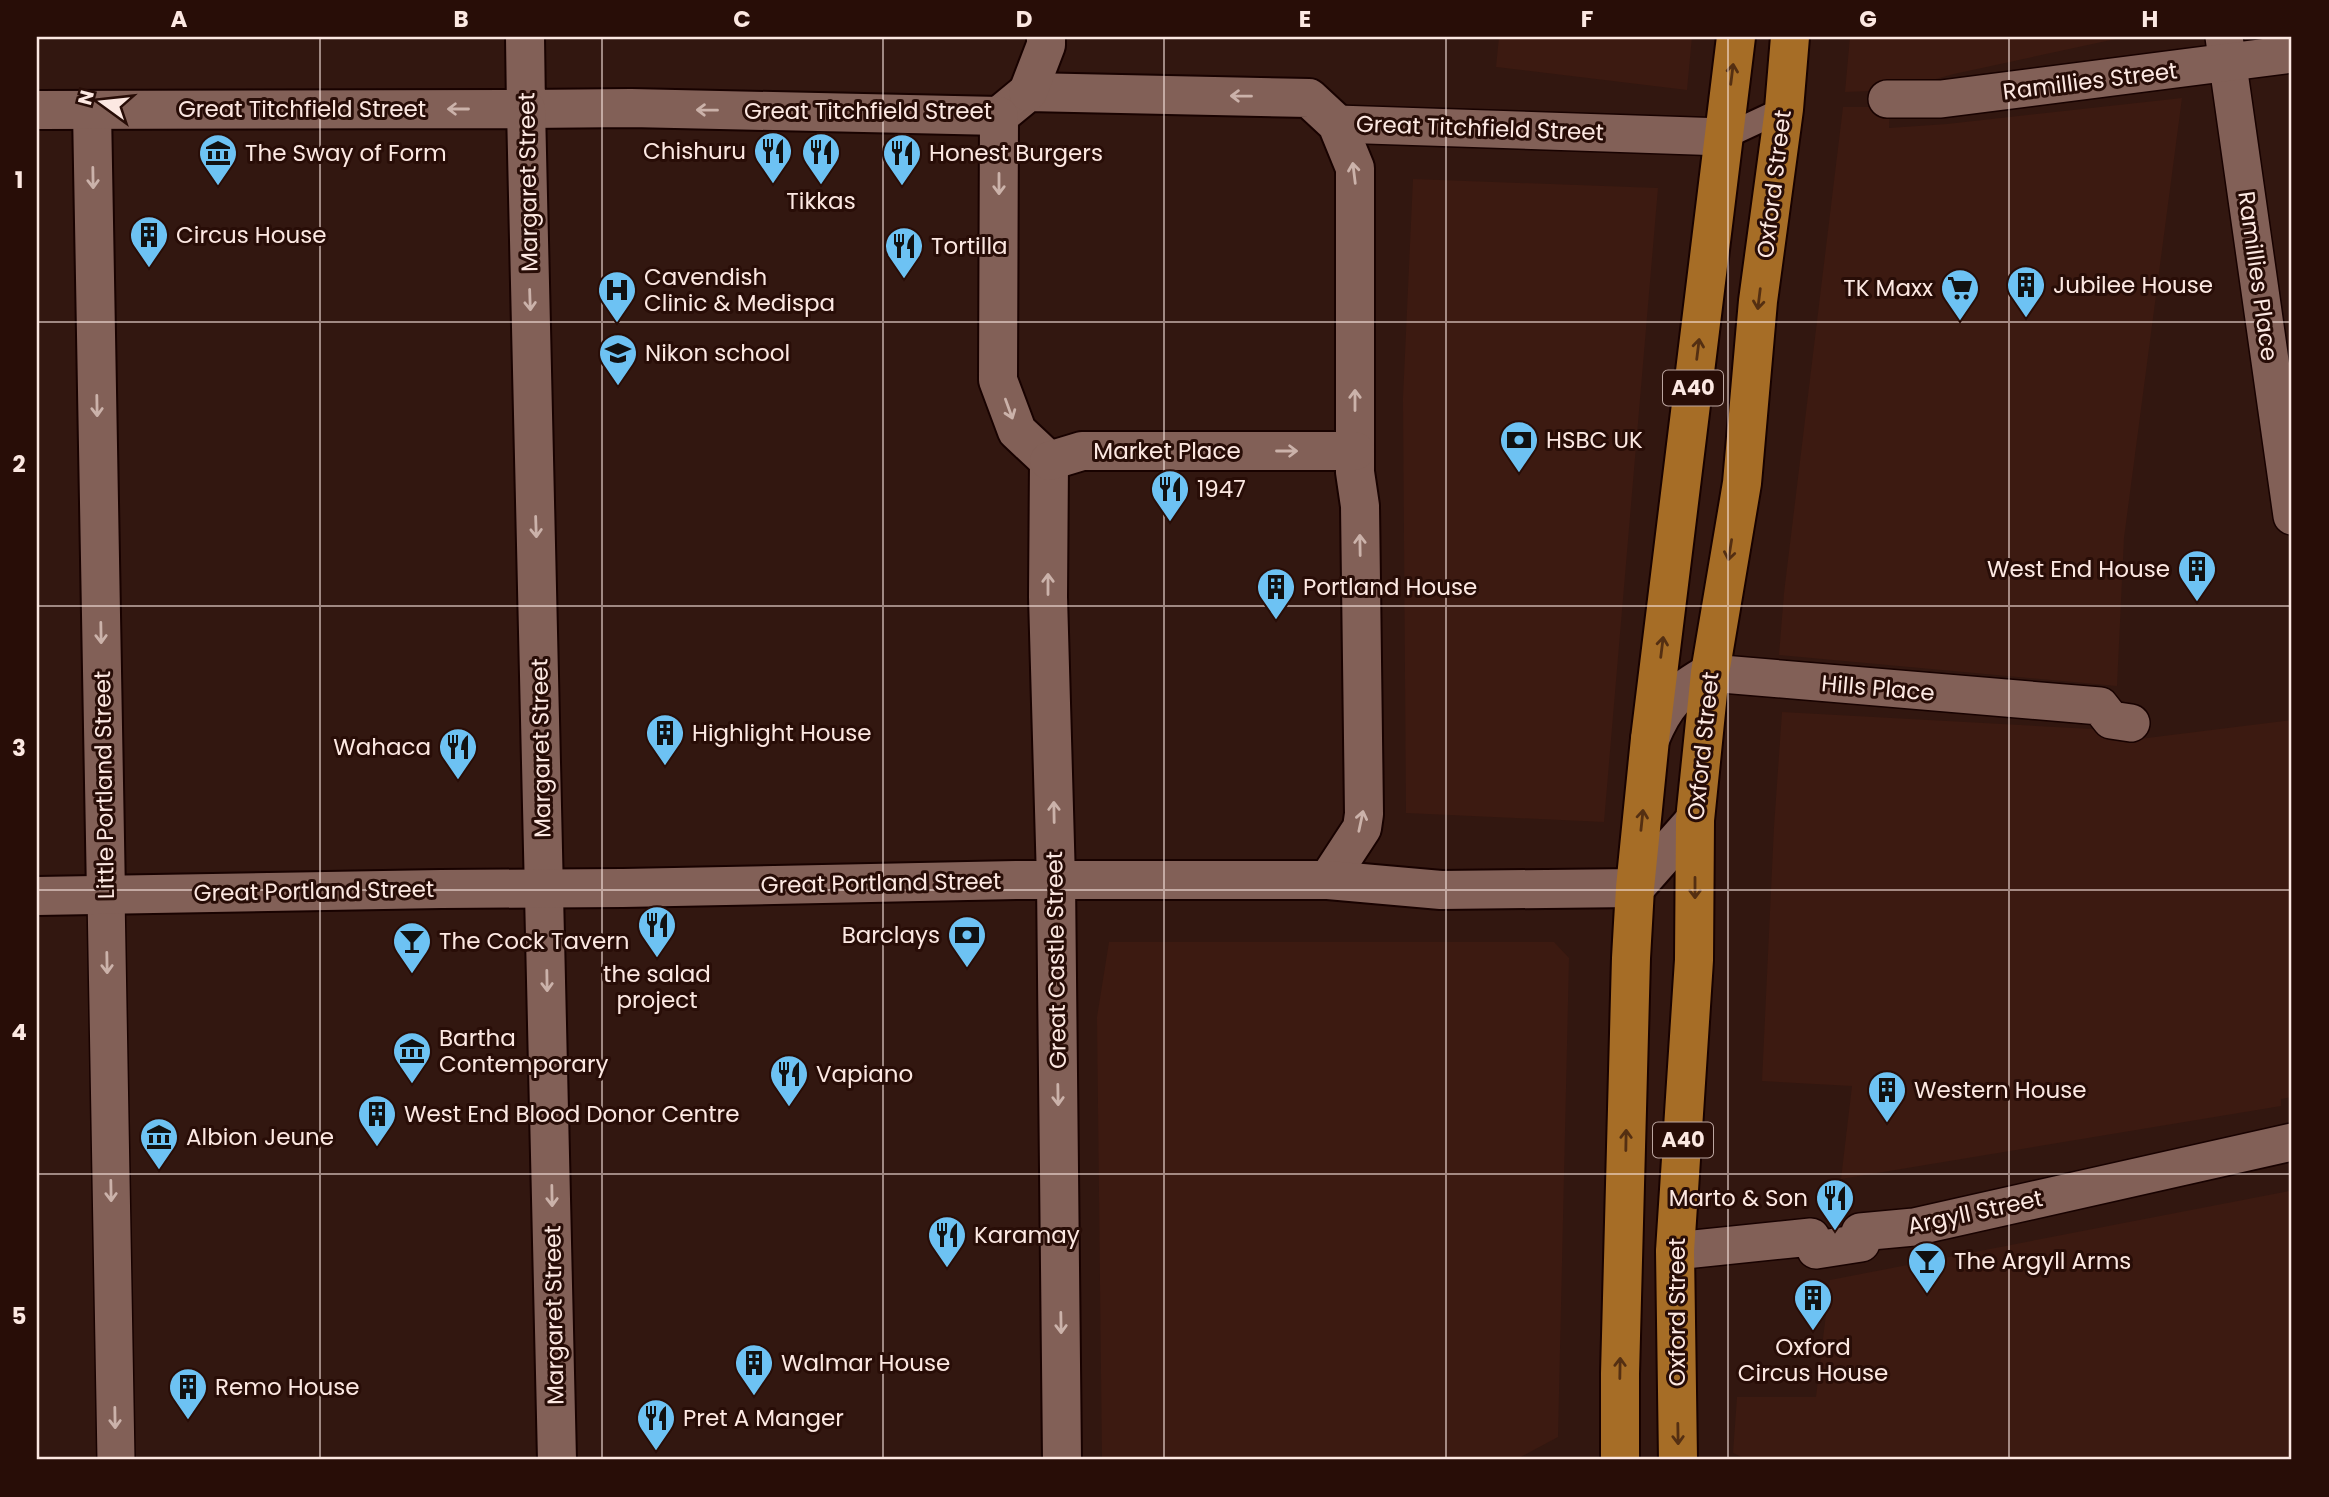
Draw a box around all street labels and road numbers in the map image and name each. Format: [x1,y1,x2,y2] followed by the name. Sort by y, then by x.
[2001,54,2179,108] street label: Ramillies Street
[510,92,546,272] street label: Margaret Street
[178,93,426,125] street label: Great Titchfield Street
[744,95,992,127] street label: Great Titchfield Street
[1355,108,1605,148] street label: Great Titchfield Street
[1749,108,1799,260] street label: Oxford Street
[2230,189,2286,363] street label: Ramillies Place
[1663,370,1723,406] road number: A40
[1093,435,1241,467] street label: Market Place
[523,658,559,838] street label: Margaret Street
[1820,667,1936,709] street label: Hills Place
[1679,670,1727,822] street label: Oxford Street
[86,671,122,899] street label: Little Portland Street
[1038,851,1074,1069] street label: Great Castle Street
[760,865,1002,901] street label: Great Portland Street
[193,873,435,909] street label: Great Portland Street
[1653,1122,1713,1158] road number: A40
[1904,1182,2046,1242] street label: Argyll Street
[536,1225,572,1405] street label: Margaret Street
[1661,1238,1693,1387] street label: Oxford Street

